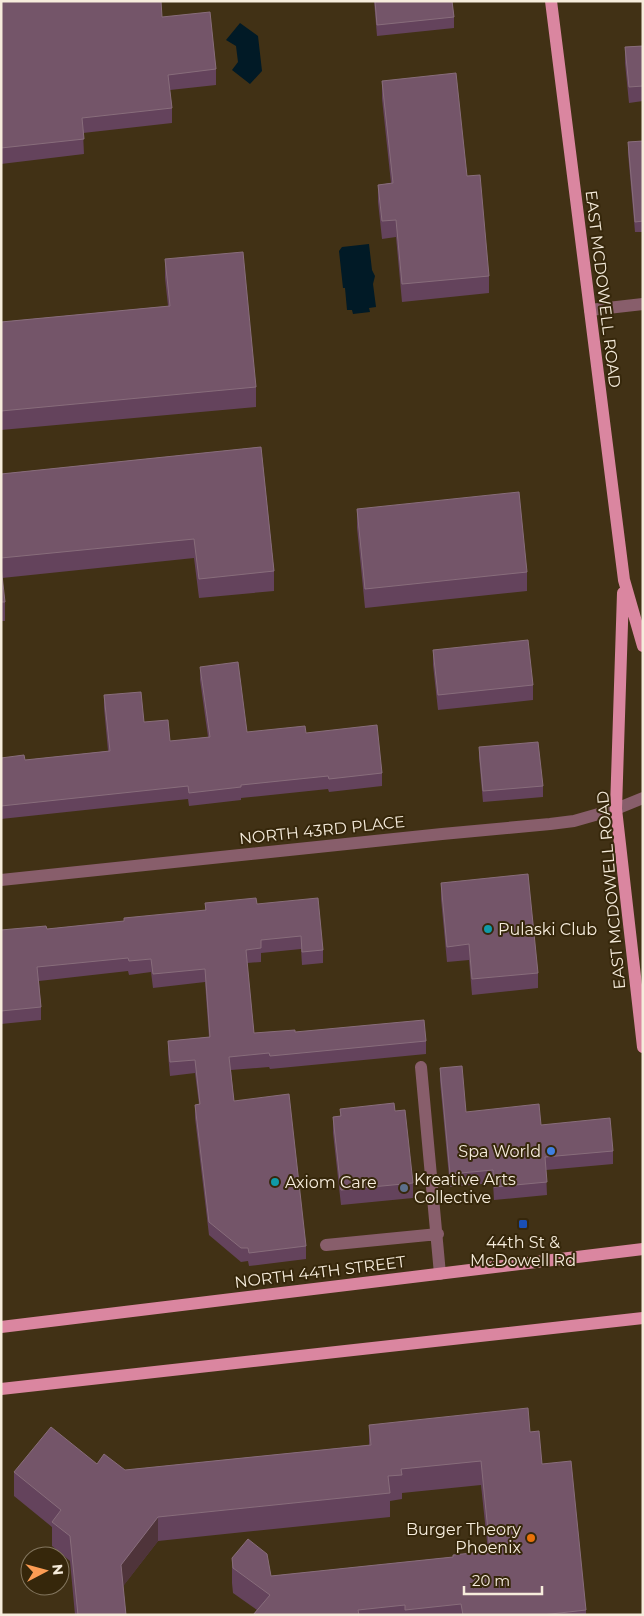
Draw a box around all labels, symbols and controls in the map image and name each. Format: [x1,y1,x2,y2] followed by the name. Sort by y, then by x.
[581,189,625,389] street label: EAST MCDOWELL ROAD
[593,790,629,990] street label: EAST MCDOWELL ROAD
[238,812,406,848] street label: NORTH 43RD PLACE
[498,920,597,939] place label: Pulaski Club
[482,923,494,935] marker: Pulaski Club
[458,1142,541,1161] place label: Spa World
[545,1145,557,1157] marker: Spa World
[414,1170,516,1207] place label: Kreative Arts Collective
[285,1173,377,1192] place label: Axiom Care
[269,1176,281,1188] marker: Axiom Care
[398,1182,410,1194] marker: Kreative Arts Collective
[517,1218,529,1230] marker: 44th St & McDowell Rd
[470,1233,576,1270] place label: 44th St & McDowell Rd
[233,1252,407,1292] street label: NORTH 44TH STREET
[406,1520,521,1557] place label: Burger Theory Phoenix
[525,1532,537,1544] marker: Burger Theory Phoenix
[20,1546,70,1596] north arrow
[48,1563,67,1576] text: N
[464,1564,542,1596] scale bar
[472,1571,510,1590] text: 20 m

